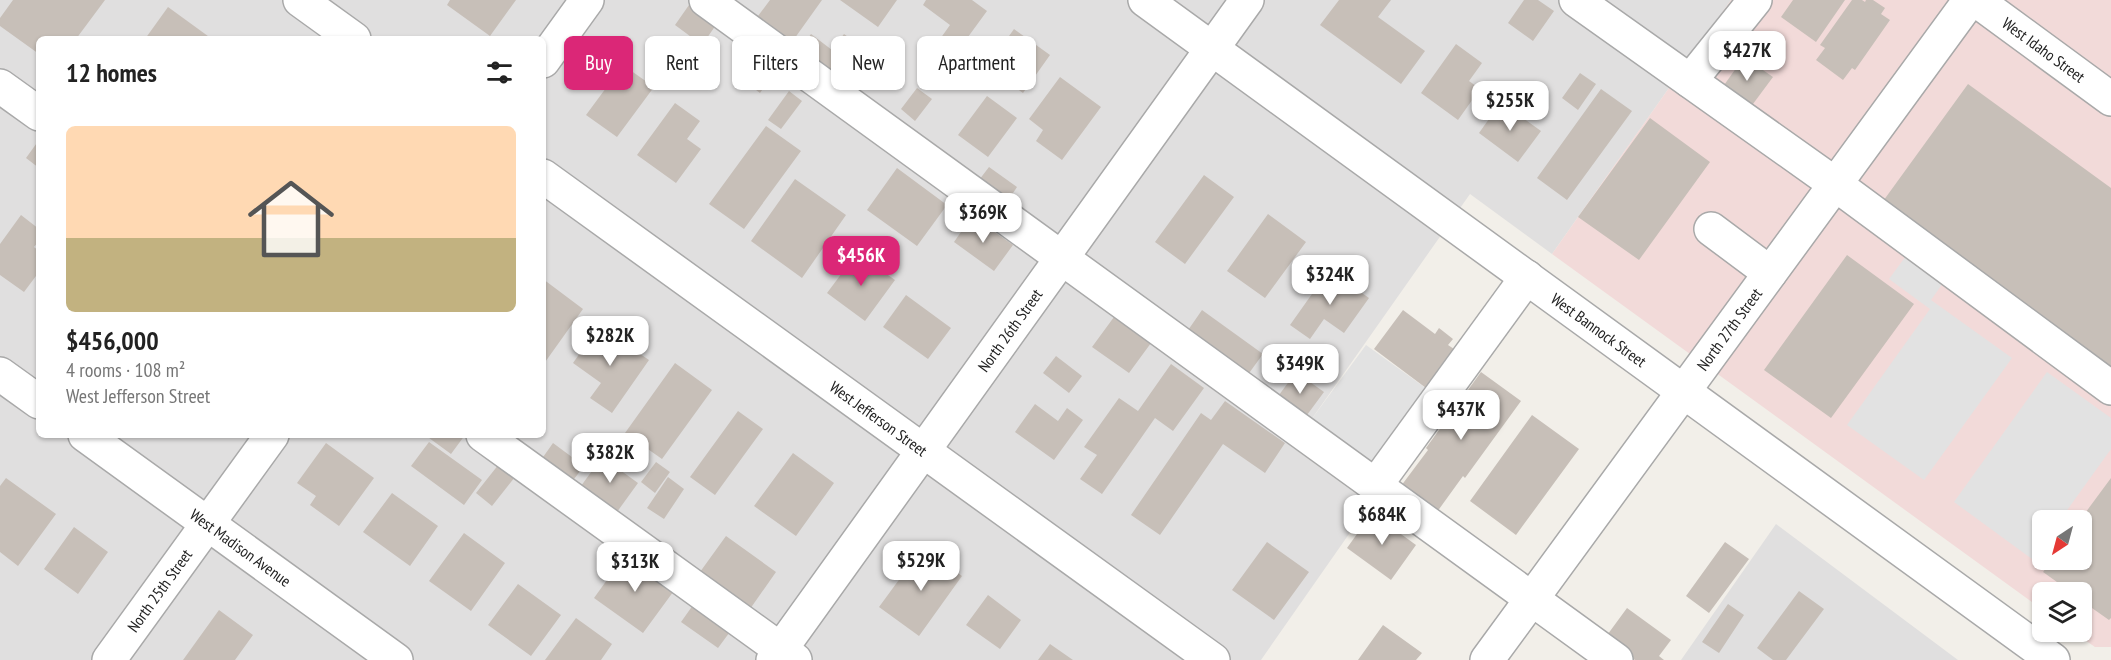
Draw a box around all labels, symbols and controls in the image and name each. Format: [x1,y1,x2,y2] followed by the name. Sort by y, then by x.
[1998,13,2089,87] street label: West Idaho Street
[1705,31,1789,82] pin: $427K
[564,36,633,90] chip: Buy
[645,36,720,90] chip: Rent
[732,36,819,90] chip: Filters
[831,36,905,90] chip: New
[917,36,1036,90] chip: Apartment
[1723,37,1771,63] text: $427K
[66,56,157,89] text: 12 homes
[483,56,516,89] icon: filters
[1468,81,1552,132] pin: $255K
[1486,87,1534,113] text: $255K
[237,165,345,273] icon: home
[941,193,1025,244] pin: $369K
[959,199,1007,225] text: $369K
[819,236,903,287] pin: $456K
[837,242,885,268] text: $456K
[1288,255,1372,306] pin: $324K
[1306,261,1354,287] text: $324K
[1692,283,1766,374] street label: North 27th Street
[973,284,1047,376] street label: North 26th Street
[1547,289,1651,372] street label: West Bannock Street
[568,316,652,367] pin: $282K
[586,322,634,348] text: $282K
[66,324,159,357] text: $456,000
[1258,344,1342,395] pin: $349K
[1276,350,1324,376] text: $349K
[66,357,185,383] text: 4 rooms · 108 m²
[826,376,932,461] street label: West Jefferson Street
[66,383,210,409] text: West Jefferson Street
[1419,390,1503,441] pin: $437K
[1437,396,1485,422] text: $437K
[568,433,652,484] pin: $382K
[586,439,634,465] text: $382K
[1340,495,1424,546] pin: $684K
[1358,501,1406,527] text: $684K
[186,504,295,591] street label: West Madison Avenue
[2032,510,2092,570] north arrow
[2032,510,2092,642] map controls
[879,541,963,592] pin: $529K
[593,542,677,593] pin: $313K
[123,544,197,636] street label: North 25th Street
[897,547,945,573] text: $529K
[611,548,659,574] text: $313K
[2032,582,2092,642] button: layers

